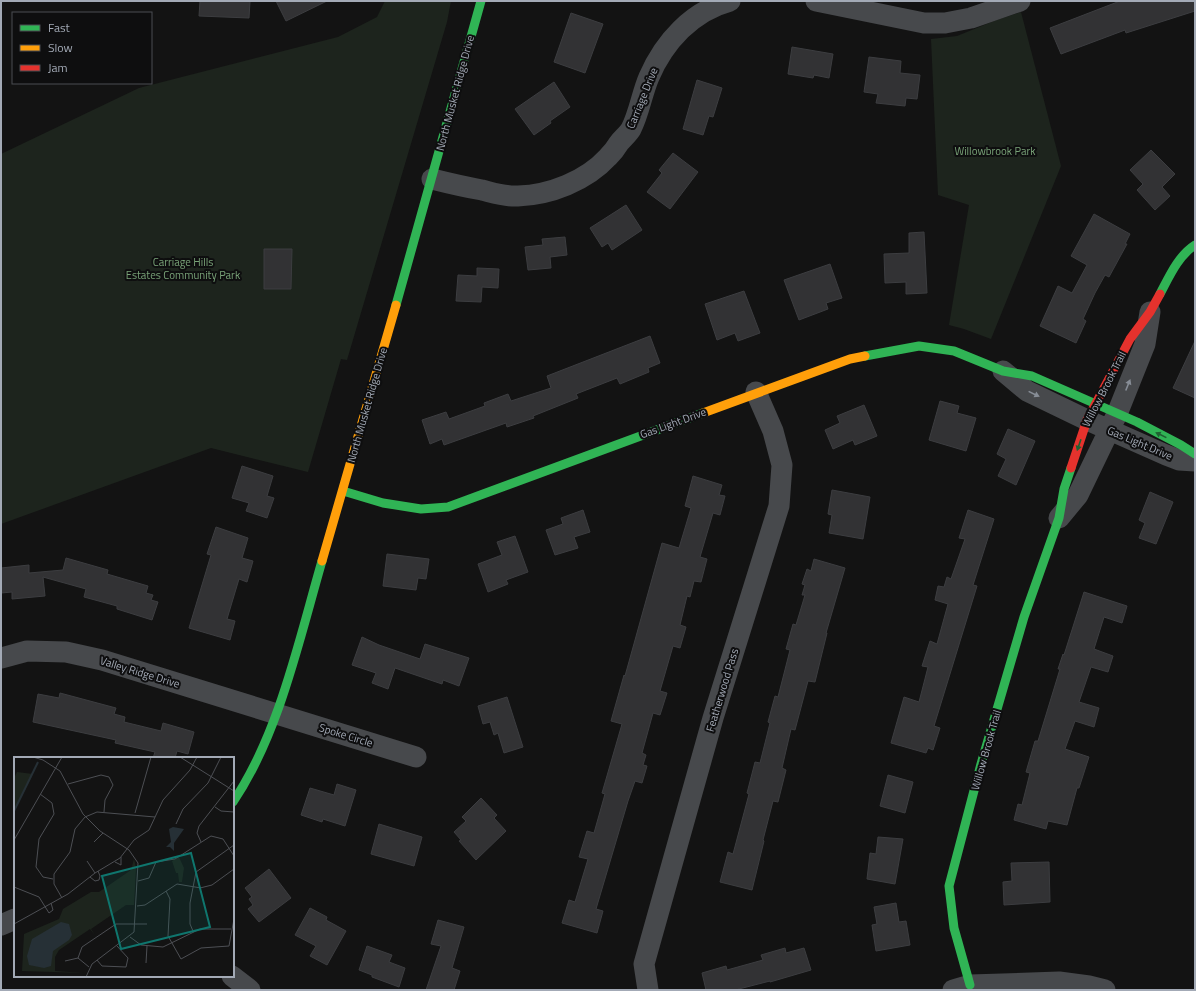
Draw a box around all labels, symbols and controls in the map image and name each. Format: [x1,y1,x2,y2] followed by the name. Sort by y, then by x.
[12,12,152,84] legend
[48,18,71,37] text: Fast
[432,33,478,153] street label: North Musket Ridge Drive
[48,38,73,57] text: Slow
[48,58,68,77] text: Jam
[622,65,662,131] street label: Carriage Drive
[954,143,1036,159] park label: Willowbrook Park
[126,254,241,283] park label: Carriage Hills Estates Community Park
[343,345,391,464] street label: North Musket Ridge Drive
[1078,349,1130,429] street label: Willow Brook Trail
[1126,379,1132,391] one-way arrow
[1029,391,1040,398] one-way arrow
[638,403,709,442] street label: Gas Light Drive
[1105,422,1175,464] street label: Gas Light Drive
[1155,432,1167,438] one-way arrow
[1075,439,1081,451] one-way arrow
[702,646,742,734] street label: Featherwood Pass
[98,652,182,692] street label: Valley Ridge Drive
[967,708,1005,792] street label: Willow Brook Trail
[317,719,375,751] street label: Spoke Circle
[14,757,234,977] inset map

